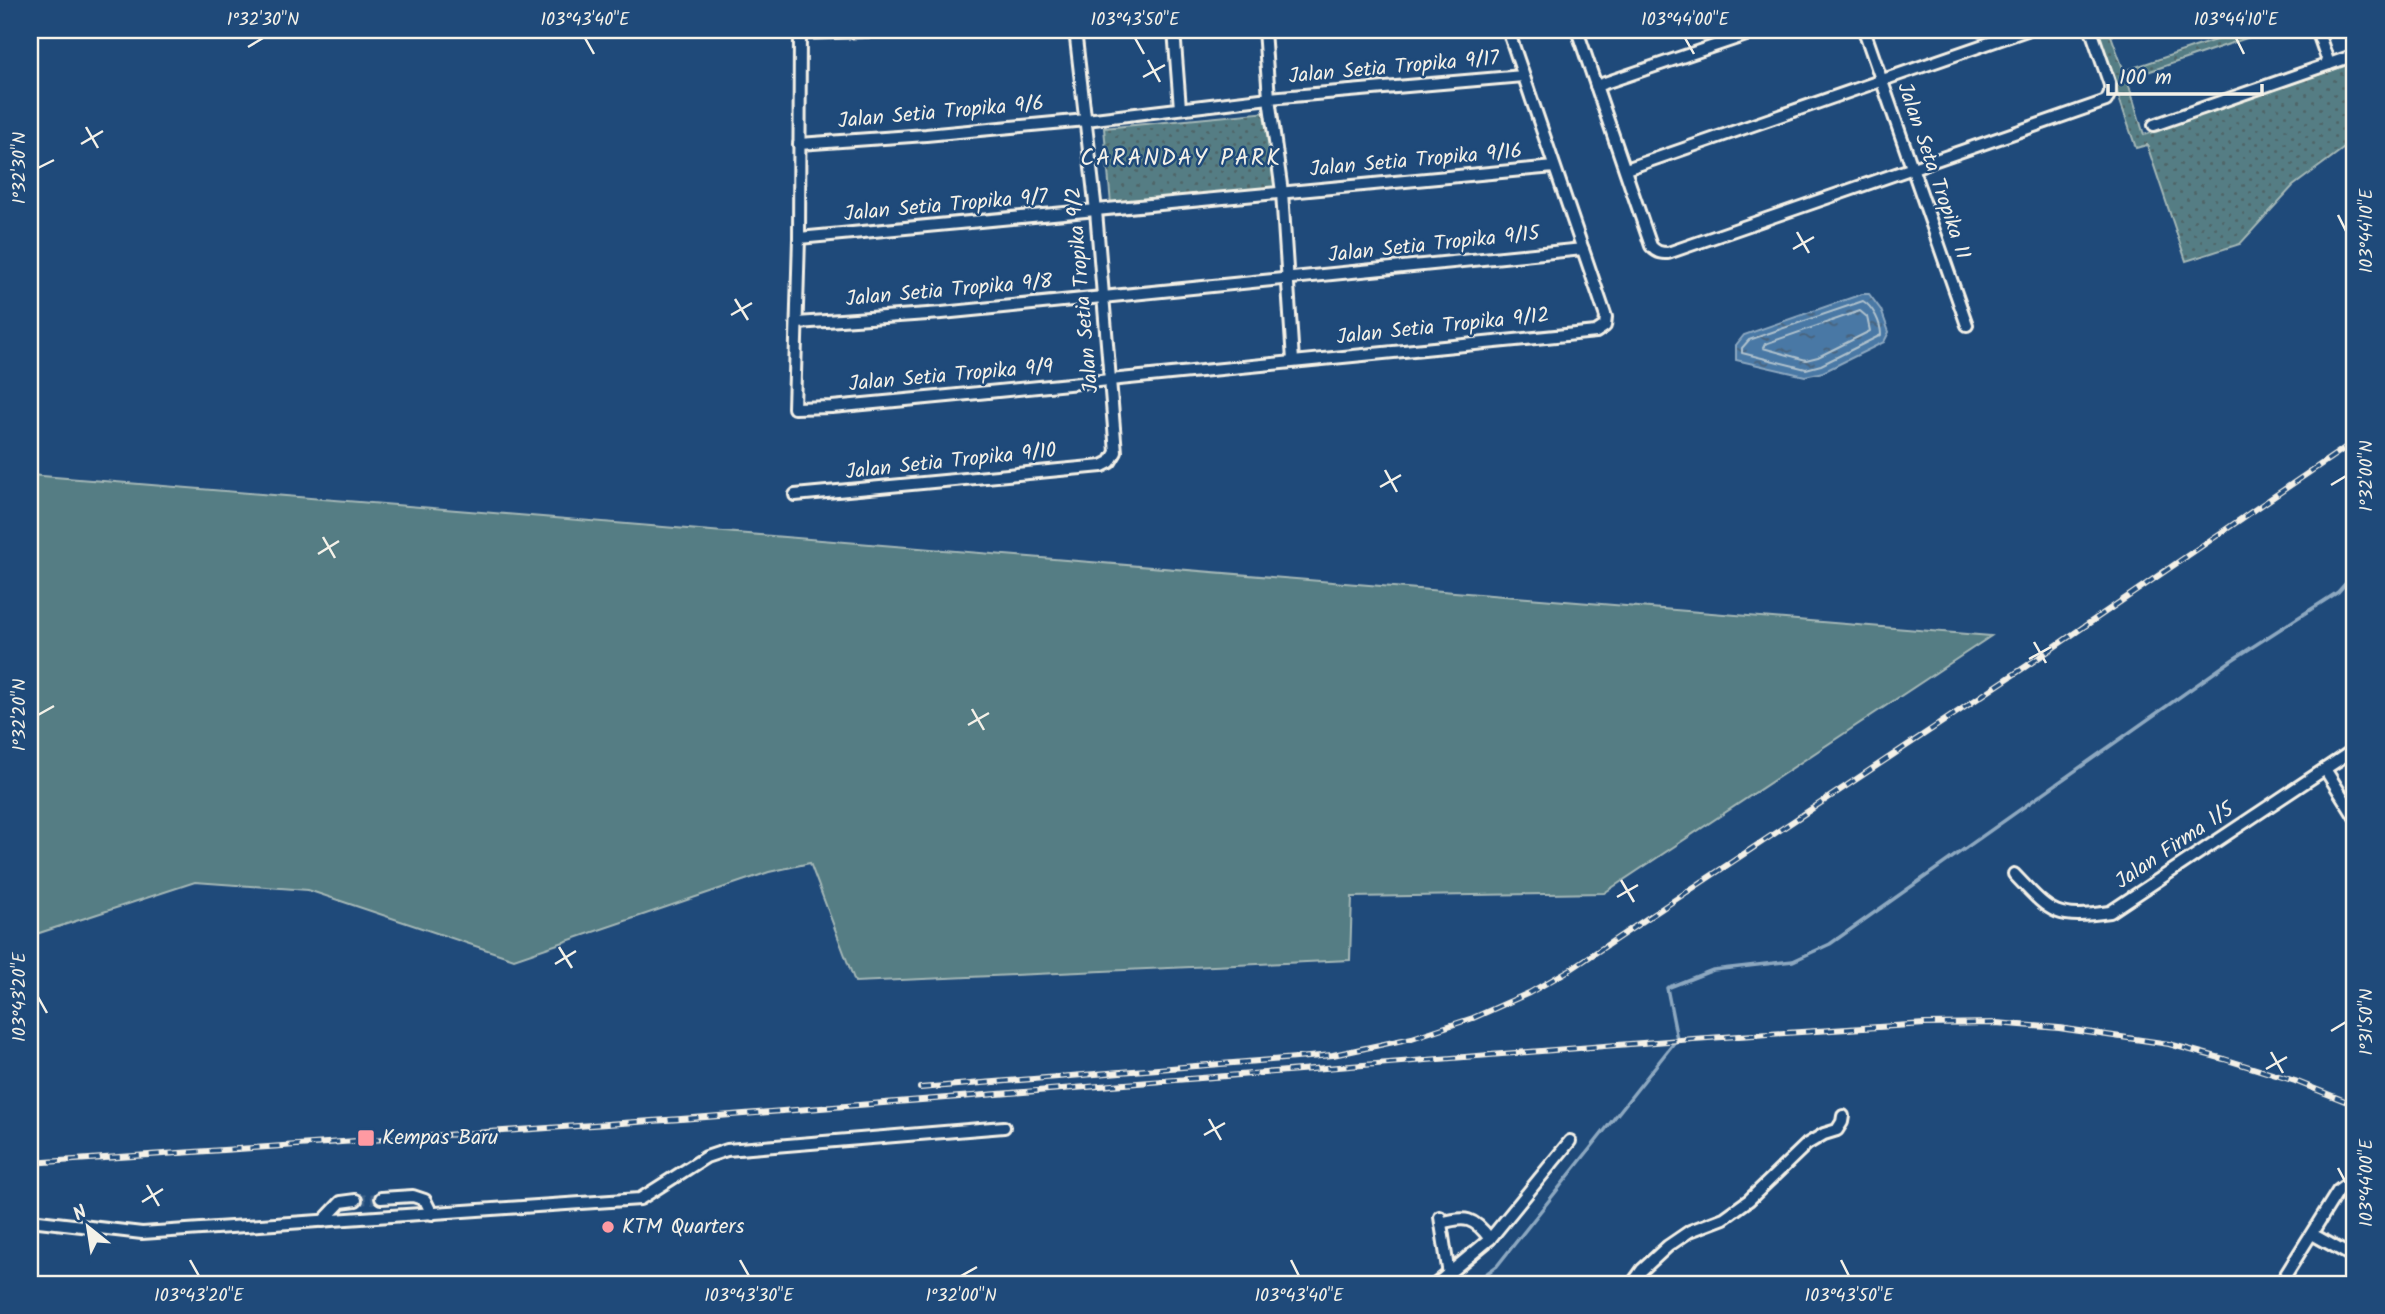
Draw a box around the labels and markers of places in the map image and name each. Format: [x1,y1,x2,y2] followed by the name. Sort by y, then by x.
[382,1122,498,1155] place label: Kempas Baru
[356,1128,376,1148] marker: Kempas Baru
[622,1211,745,1244] place label: KTM Quarters
[600,1219,616,1235] marker: KTM Quarters

